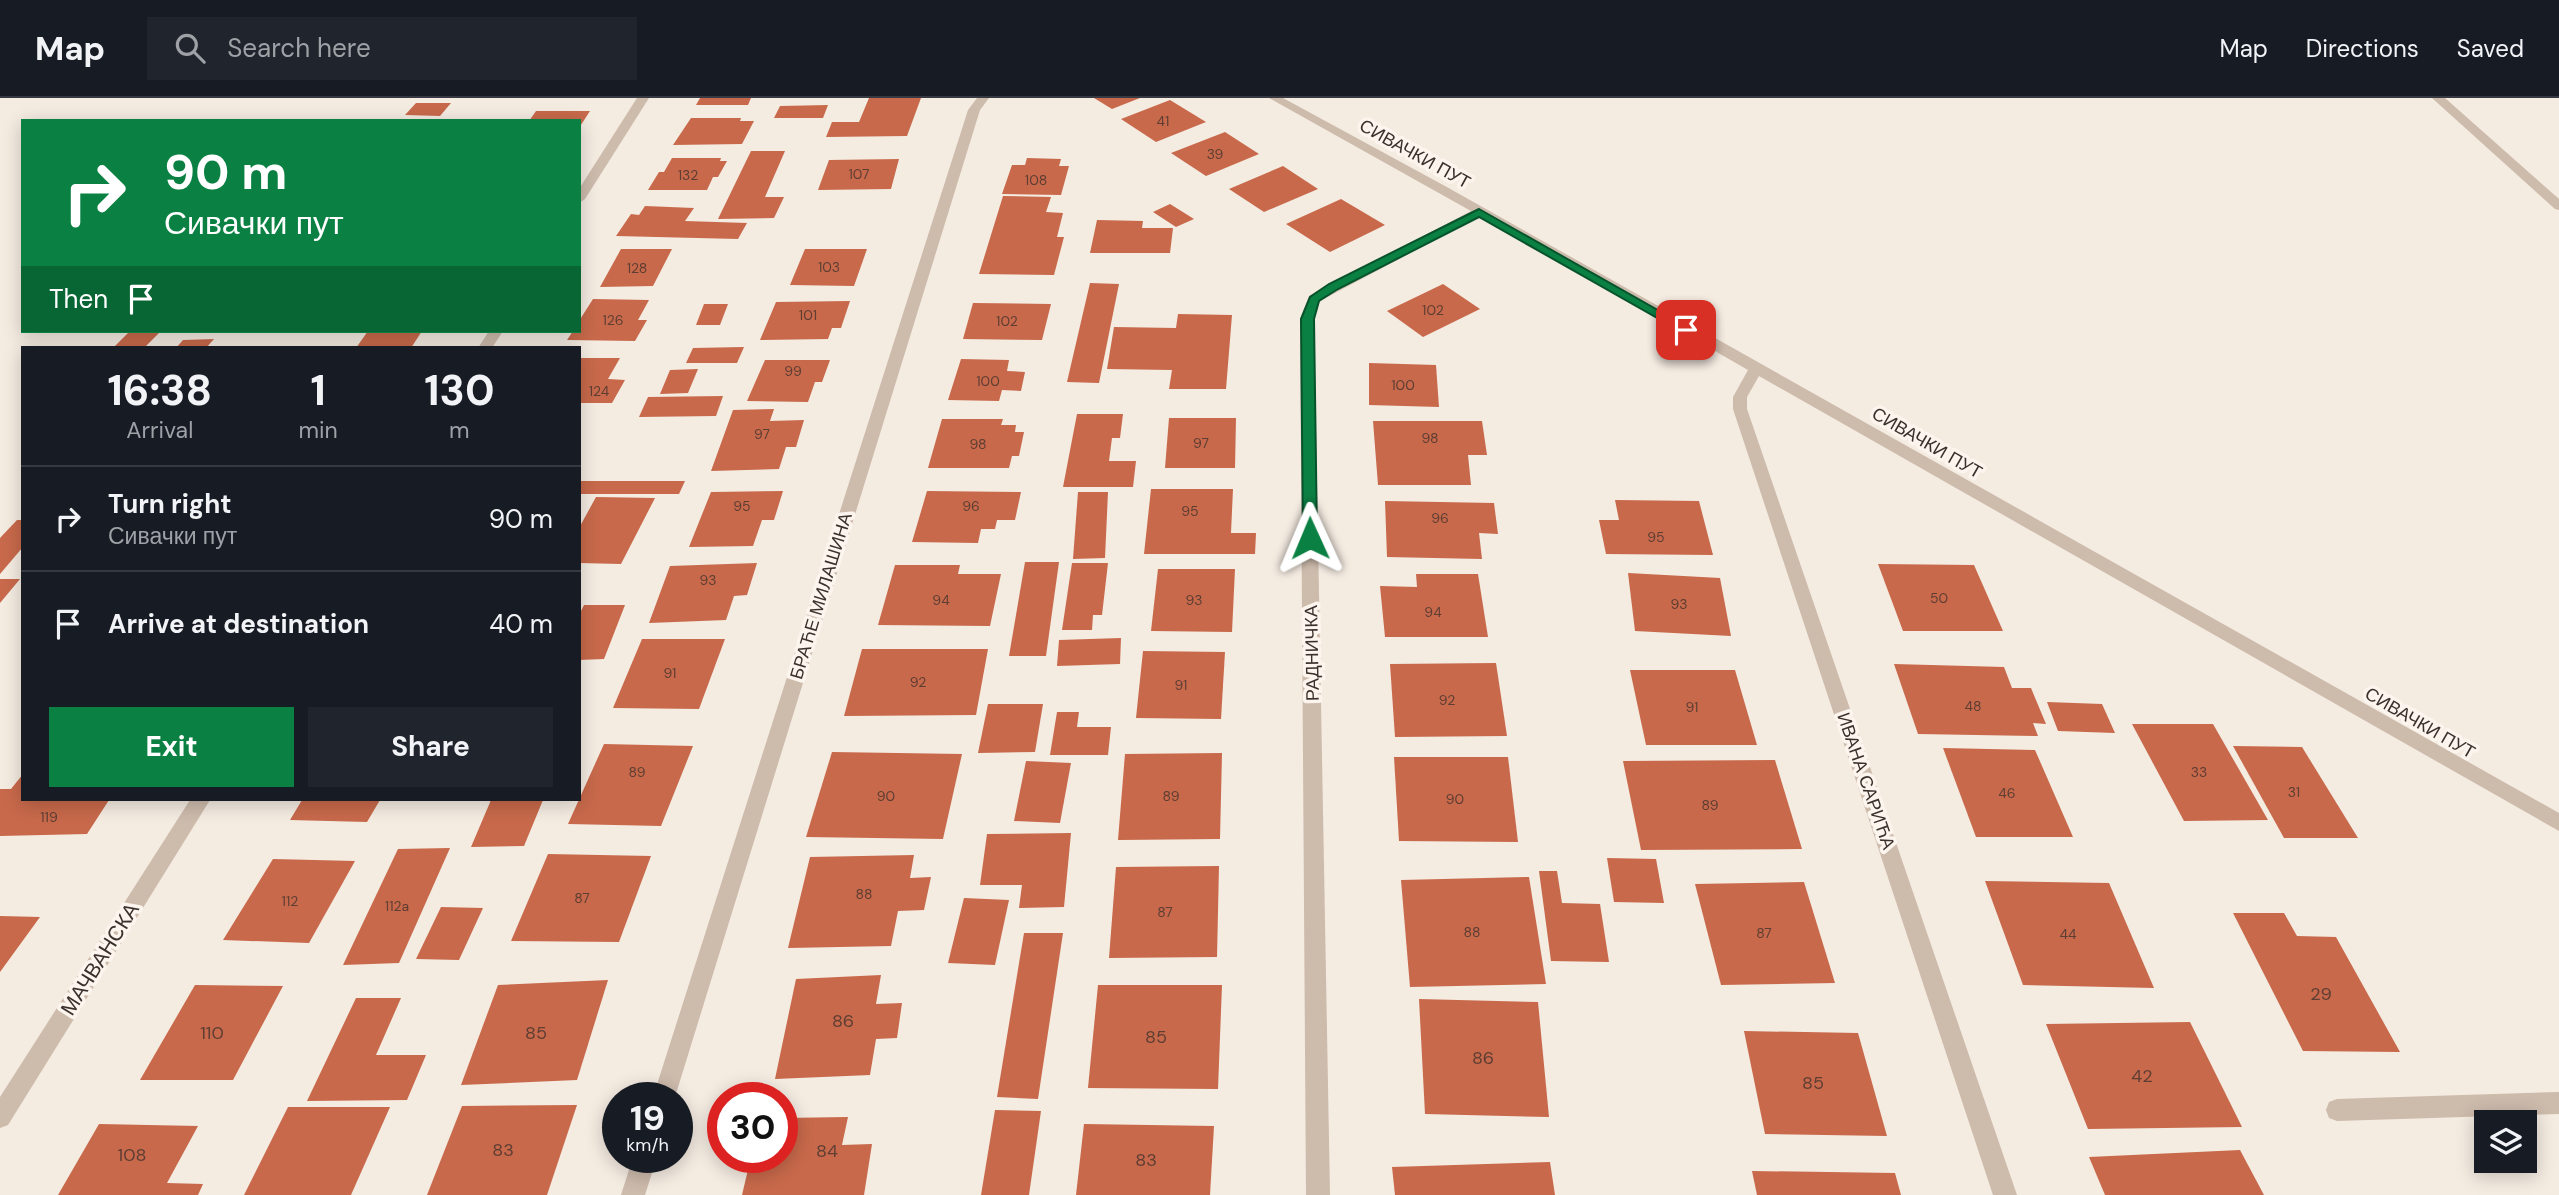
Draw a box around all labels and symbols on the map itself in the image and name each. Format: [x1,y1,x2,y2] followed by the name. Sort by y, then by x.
[1157,112,1169,130] house number: 41
[1355,114,1475,194] street label: СИВАЧКИ ПУТ
[1207,145,1224,163] house number: 39
[848,165,870,183] house number: 107
[678,166,698,184] house number: 132
[1025,171,1047,189] house number: 108
[818,258,840,276] house number: 103
[627,259,647,277] house number: 128
[1656,300,1716,360] pin
[1422,301,1444,319] house number: 102
[799,306,817,324] house number: 101
[602,311,624,329] house number: 126
[996,312,1018,330] house number: 102
[784,362,802,380] house number: 99
[976,372,1000,390] house number: 100
[1391,376,1415,394] house number: 100
[589,382,610,400] house number: 124
[1868,402,1986,484] street label: СИВАЧКИ ПУТ
[754,425,770,443] house number: 97
[1421,429,1439,447] house number: 98
[1193,434,1209,452] house number: 97
[969,435,987,453] house number: 98
[733,497,751,515] house number: 95
[962,497,980,515] house number: 96
[1273,501,1347,575] position arrow
[1181,502,1199,520] house number: 95
[1431,509,1449,527] house number: 96
[784,510,858,682] street label: БРАЋЕ МИЛАШИНА
[1647,528,1665,546] house number: 95
[700,571,716,589] house number: 93
[1930,589,1948,607] house number: 50
[932,591,950,609] house number: 94
[1186,591,1202,609] house number: 93
[1671,595,1687,613] house number: 93
[1424,603,1442,621] house number: 94
[1299,605,1325,701] street label: РАДНИЧКА
[664,664,676,682] house number: 91
[910,673,926,691] house number: 92
[1175,676,1187,694] house number: 91
[2361,682,2479,764] street label: СИВАЧКИ ПУТ
[1439,691,1455,709] house number: 92
[1964,697,1982,715] house number: 48
[1686,698,1698,716] house number: 91
[1831,709,1901,853] street label: ИВАНА САРИЋА
[629,763,646,781] house number: 89
[2191,763,2207,781] house number: 33
[2288,783,2300,801] house number: 31
[1998,784,2016,802] house number: 46
[877,787,895,805] house number: 90
[1163,787,1180,805] house number: 89
[1446,790,1464,808] house number: 90
[1702,796,1719,814] house number: 89
[40,808,58,826] house number: 119
[855,885,873,903] house number: 88
[574,889,590,907] house number: 87
[282,892,298,910] house number: 112
[54,897,146,1021] street label: МАЧВАНСКА
[385,897,409,915] house number: 112a
[1157,903,1173,921] house number: 87
[1463,923,1481,941] house number: 88
[1756,924,1772,942] house number: 87
[2060,925,2077,943] house number: 44
[2310,982,2332,1006] house number: 29
[832,1009,854,1033] house number: 86
[200,1021,224,1045] house number: 110
[525,1021,547,1045] house number: 85
[1145,1025,1167,1049] house number: 85
[1472,1046,1494,1070] house number: 86
[2131,1064,2153,1088] house number: 42
[1802,1071,1824,1095] house number: 85
[707,1082,798,1173] speed limit sign: 30
[492,1138,514,1162] house number: 83
[816,1139,838,1163] house number: 84
[118,1143,146,1167] house number: 108
[1135,1148,1157,1172] house number: 83

